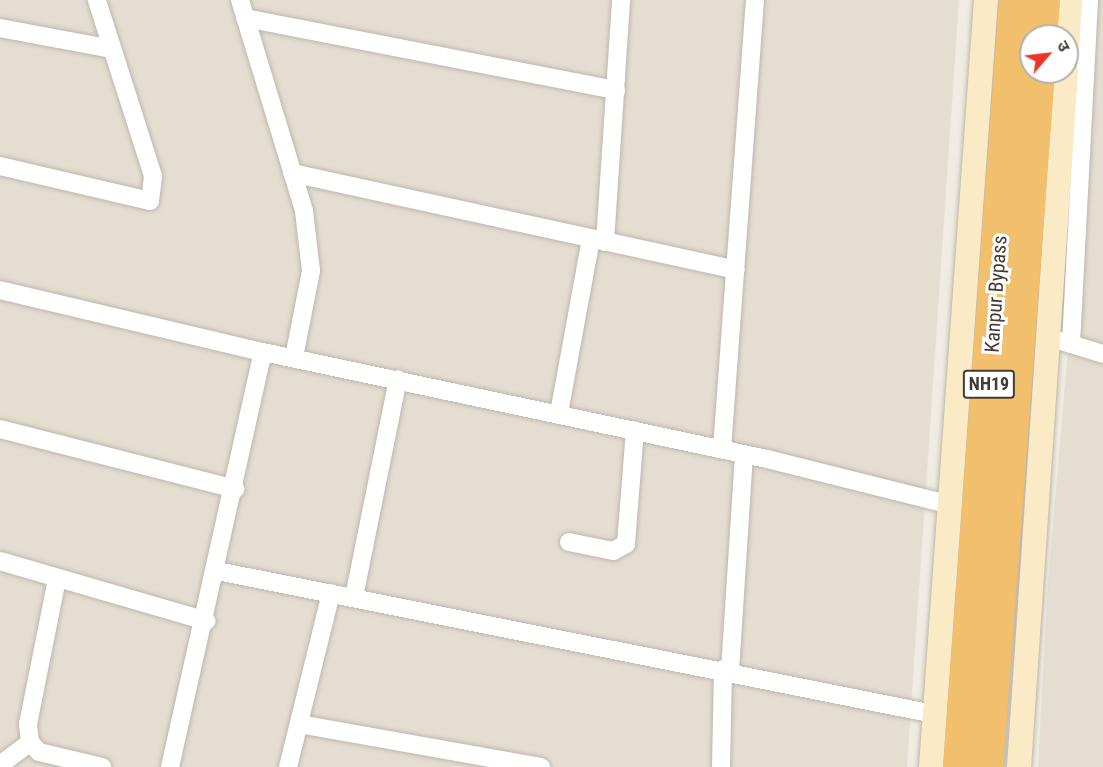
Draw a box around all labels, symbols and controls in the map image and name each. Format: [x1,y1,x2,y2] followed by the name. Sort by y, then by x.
[1019,24,1079,84] north arrow
[1053,38,1074,55] text: उ
[980,235,1012,353] street label: Kanpur Bypass
[962,369,1016,399] road number: NH19

